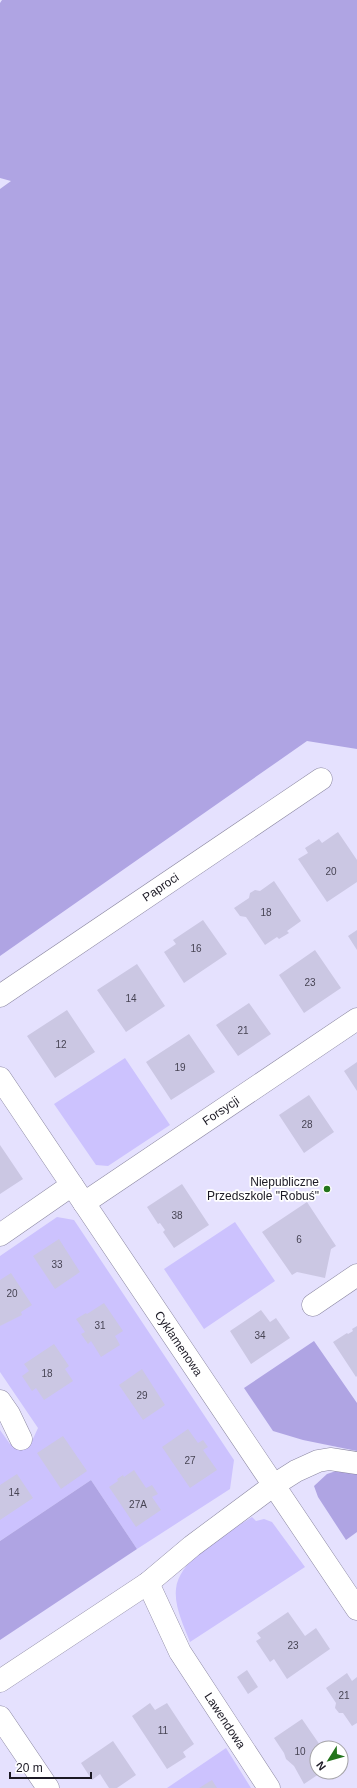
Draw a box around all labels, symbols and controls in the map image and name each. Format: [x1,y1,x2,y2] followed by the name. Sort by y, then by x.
[325,866,337,877] house number: 20
[140,870,182,905] street label: Paproci
[260,907,272,918] house number: 18
[190,943,202,954] house number: 16
[304,977,316,988] house number: 23
[125,993,137,1004] house number: 14
[237,1025,249,1036] house number: 21
[55,1039,67,1050] house number: 12
[174,1062,186,1073] house number: 19
[200,1093,242,1128] street label: Forsycji
[301,1119,313,1130] house number: 28
[207,1175,319,1203] place label: Niepubliczne Przedszkole "Robuś"
[322,1184,332,1194] marker: Niepubliczne Przedszkole "Robuś"
[171,1210,183,1221] house number: 38
[296,1234,302,1245] house number: 6
[51,1259,63,1270] house number: 33
[6,1288,18,1299] house number: 20
[152,1308,206,1379] street label: Cyklamenowa
[94,1320,106,1331] house number: 31
[254,1330,266,1341] house number: 34
[41,1368,53,1379] house number: 18
[136,1390,148,1401] house number: 29
[184,1455,196,1466] house number: 27
[8,1487,20,1498] house number: 14
[129,1499,147,1510] house number: 27A
[287,1640,299,1651] house number: 23
[201,1690,248,1752] street label: Lawendowa
[338,1690,350,1701] house number: 21
[158,1725,169,1736] house number: 11
[309,1740,349,1780] north arrow
[294,1746,306,1757] house number: 10
[10,1754,91,1780] scale bar
[314,1759,328,1773] text: N
[16,1761,43,1775] text: 20 m

